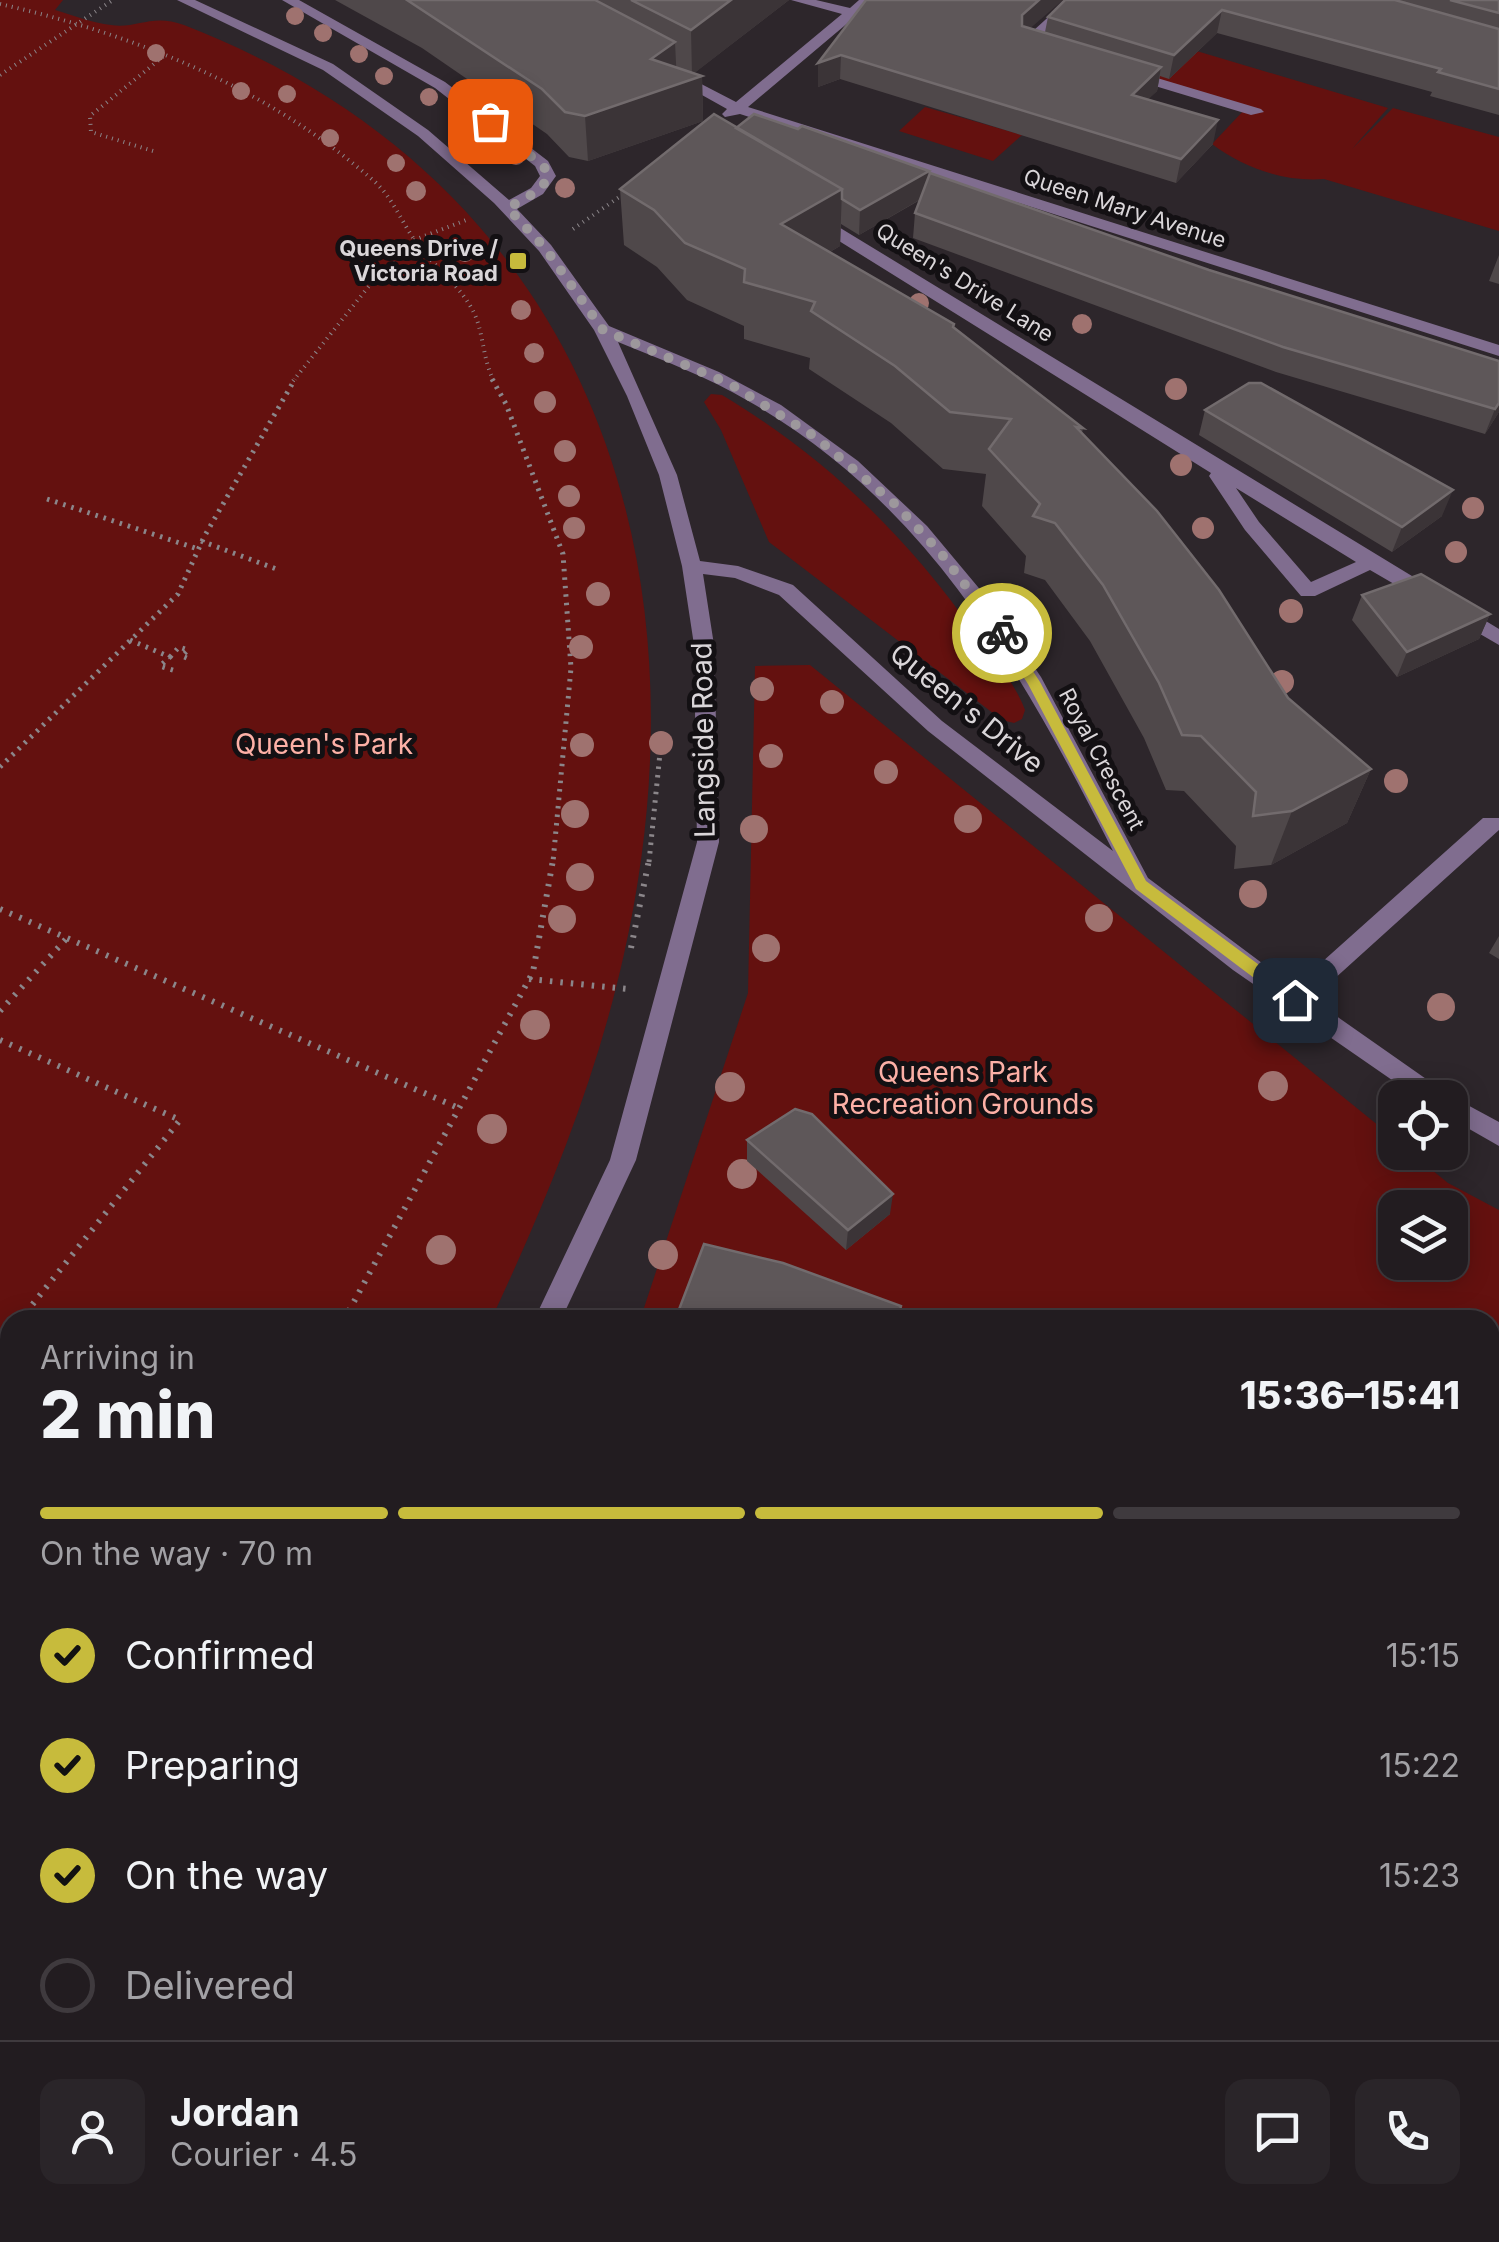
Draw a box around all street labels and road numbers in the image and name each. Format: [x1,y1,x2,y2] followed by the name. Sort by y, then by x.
[1020,163,1230,253] street label: Queen Mary Avenue
[871,217,1059,347] street label: Queen's Drive Lane
[883,636,1051,780] street label: Queen's Drive
[684,642,722,838] street label: Langside Road
[1054,684,1150,834] street label: Royal Crescent

